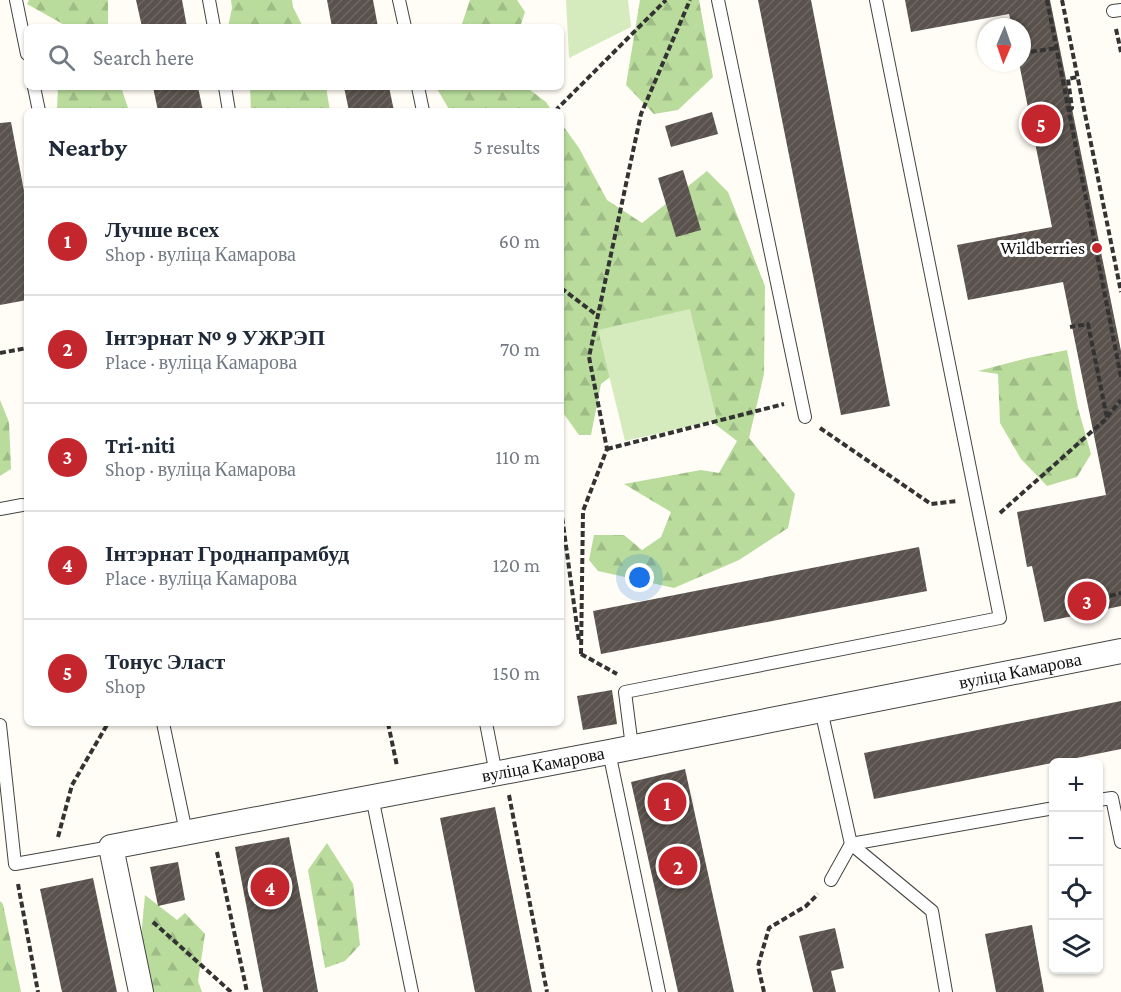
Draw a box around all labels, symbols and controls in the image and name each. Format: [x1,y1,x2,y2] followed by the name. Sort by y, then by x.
[977,18,1031,72] north arrow
[24,24,564,90] search box
[45,41,78,74] icon: search
[93,45,194,70] text: Search here
[1022,102,1060,146] pin: 5
[48,133,127,162] text: Nearby
[473,136,540,158] text: 5 results
[105,217,219,242] text: Лучше всех
[64,230,71,252] text: 1
[499,230,540,252] text: 60 m
[1000,238,1085,258] place label: Wildberries
[1090,241,1104,255] marker: Wildberries
[105,243,296,265] text: Shop · вуліца Камарова
[105,325,325,350] text: Інтэрнат № 9 УЖРЭП
[62,338,73,360] text: 2
[500,338,540,360] text: 70 m
[105,351,297,373] text: Place · вуліца Камарова
[105,433,175,458] text: Tri-niti
[63,446,72,468] text: 3
[496,446,540,468] text: 110 m
[105,458,296,480] text: Shop · вуліца Камарова
[105,541,349,566] text: Інтэрнат Гроднапрамбуд
[62,554,73,576] text: 4
[493,554,540,576] text: 120 m
[625,563,654,592] your location
[105,567,297,589] text: Place · вуліца Камарова
[1068,578,1106,624] pin: 3
[105,649,225,674] text: Тонус Эласт
[957,649,1083,693] street label: вуліца Камарова
[63,662,72,684] text: 5
[493,662,540,684] text: 150 m
[105,675,146,697] text: Shop
[480,743,606,786] street label: вуліца Камарова
[1049,758,1103,974] map controls
[1049,758,1103,812] button: +
[648,780,686,824] pin: 1
[1049,812,1103,866] button: −
[658,844,698,888] pin: 2
[250,864,290,910] pin: 4
[1049,866,1103,920] button: locate
[1049,920,1103,974] button: layers

